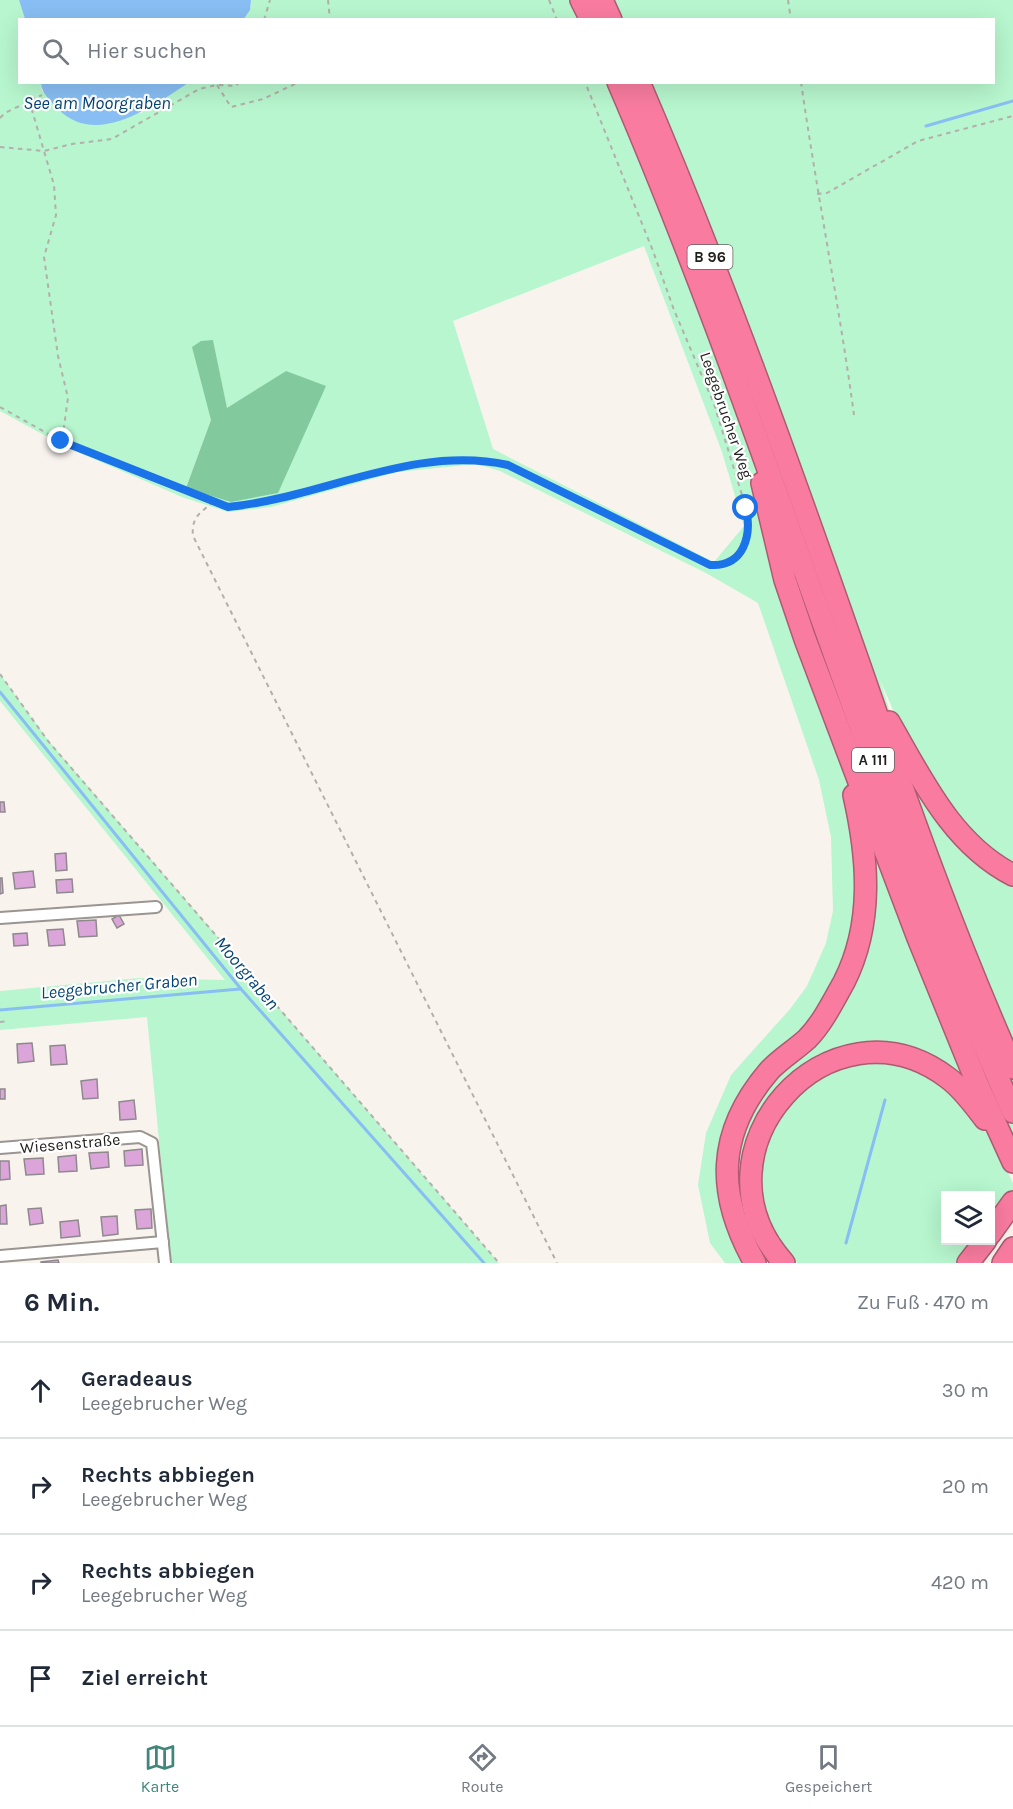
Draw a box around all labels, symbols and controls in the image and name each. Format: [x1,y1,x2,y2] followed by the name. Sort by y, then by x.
[18,18,995,84] search box
[39,35,72,68] icon: search
[87,38,207,64] text: Hier suchen
[23,92,171,114] water label: See am Moorgraben
[688,245,732,269] road number: B 96
[696,349,757,481] street label: Leegebrucher Weg
[47,427,73,453] route end
[732,494,758,520] route start
[852,748,894,772] road number: A 111
[210,932,284,1014] water label: Moorgraben
[40,968,198,1004] water label: Leegebrucher Graben
[19,1130,121,1157] street label: Wiesenstraße
[941,1191,995,1245] map controls
[941,1191,995,1245] button: layers
[24,1287,99,1318] text: 6 Min.
[857,1291,989,1314] text: Zu Fuß · 470 m
[81,1366,193,1392] text: Geradeaus
[24,1374,57,1407] icon: ahead
[942,1379,989,1402] text: 30 m
[81,1392,247,1415] text: Leegebrucher Weg
[81,1462,255,1488] text: Rechts abbiegen
[24,1470,57,1503] icon: right
[942,1475,989,1498] text: 20 m
[81,1488,247,1511] text: Leegebrucher Weg
[81,1558,255,1584] text: Rechts abbiegen
[24,1566,57,1599] icon: right
[931,1571,989,1594] text: 420 m
[81,1584,247,1607] text: Leegebrucher Weg
[24,1662,57,1695] icon: arrive
[81,1665,208,1691] text: Ziel erreicht
[141,1741,179,1796] tab: Karte
[461,1741,503,1796] tab: Route
[785,1741,872,1796] tab: Gespeichert

